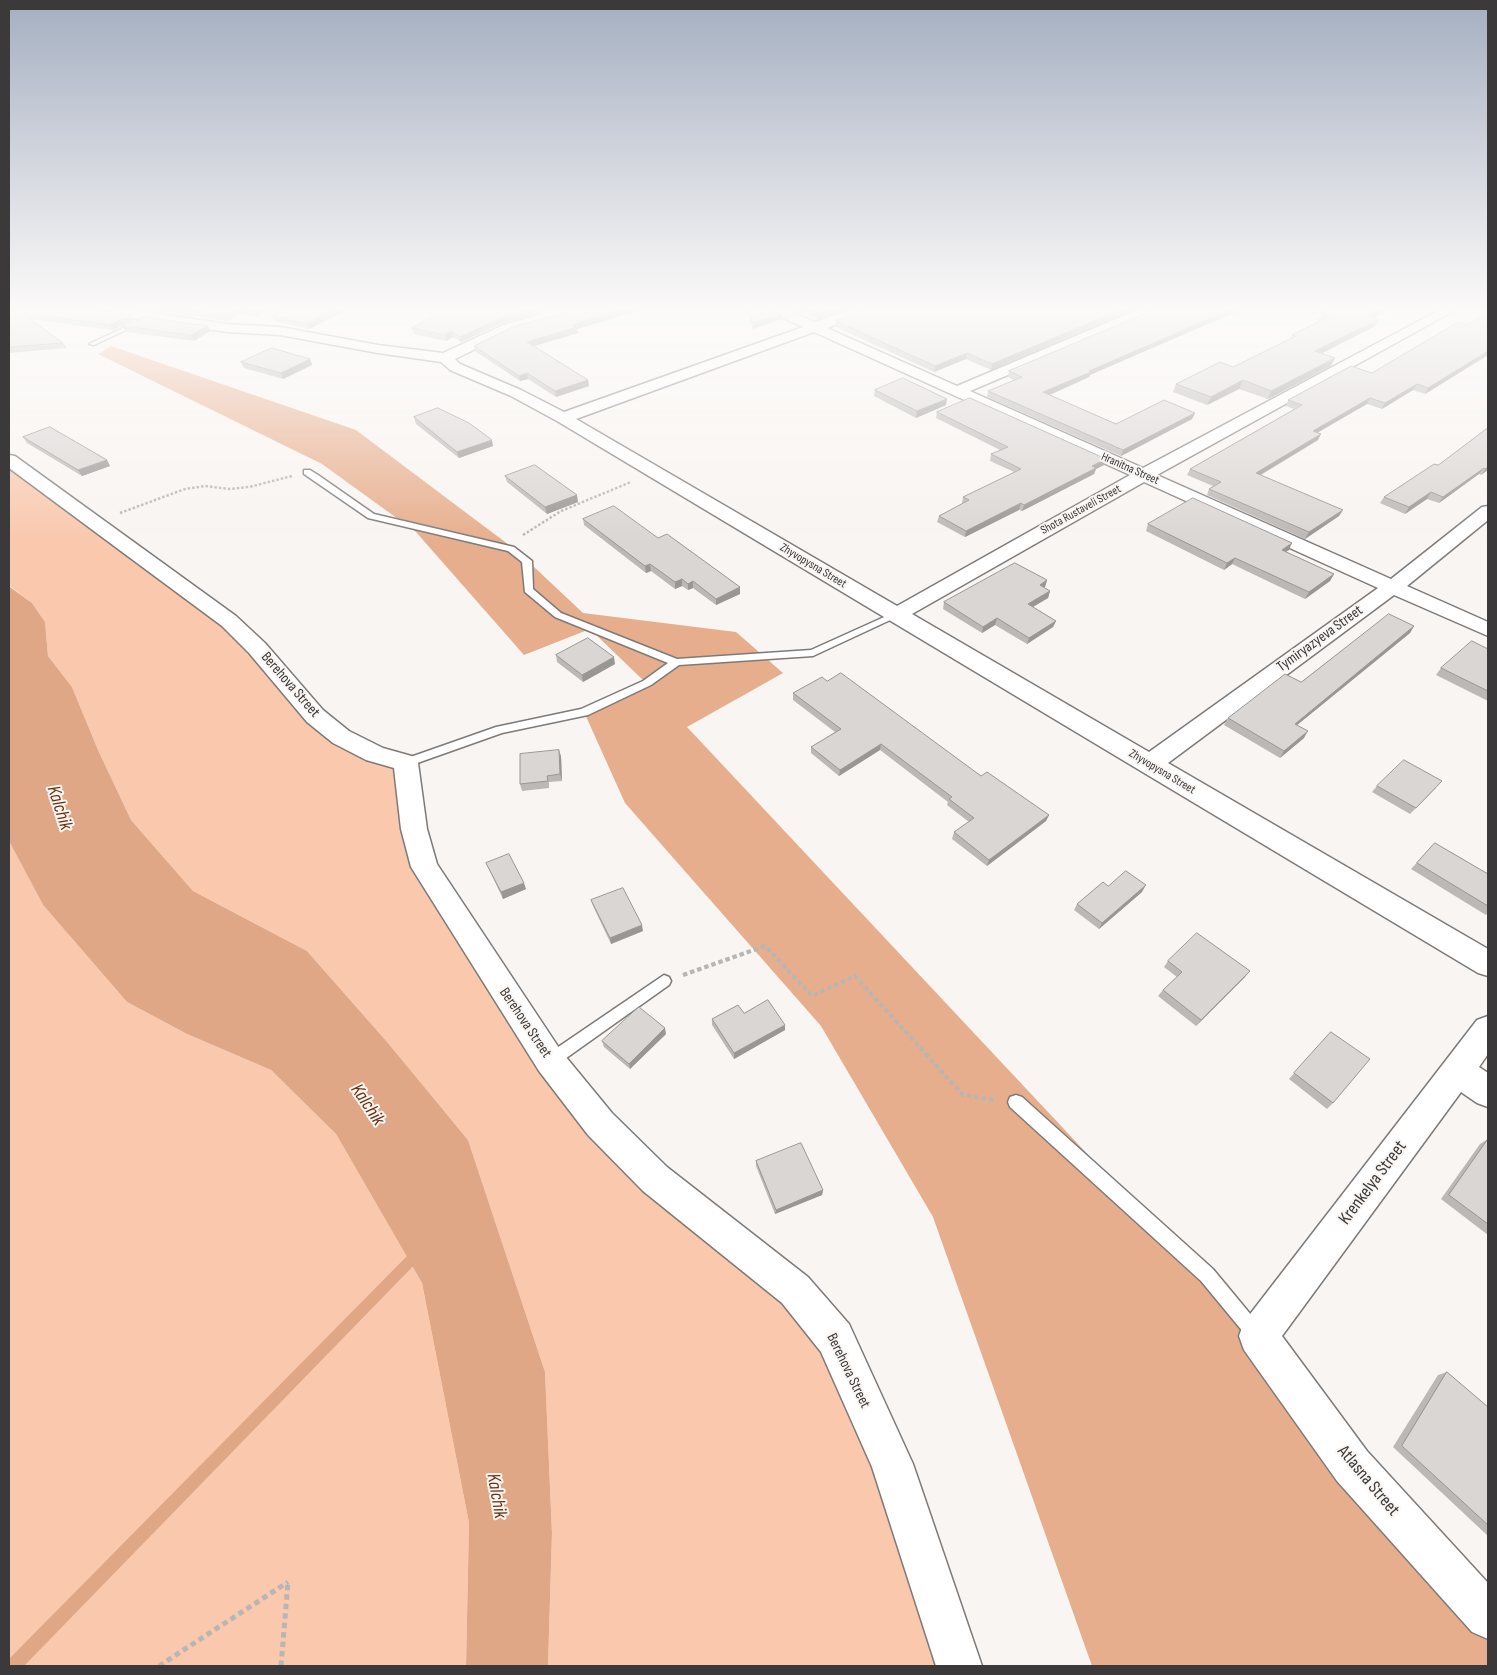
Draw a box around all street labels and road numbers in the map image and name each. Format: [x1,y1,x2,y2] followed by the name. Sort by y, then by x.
[1099,450,1161,488] street label: Hranitna Street
[1038,482,1124,538] street label: Shota Rustaveli Street
[777,541,849,591] street label: Zhyvopysna Street
[1273,602,1367,676] street label: Tymiryazyeva Street
[257,649,323,721] street label: Berehova Street
[1126,747,1198,797] street label: Zhyvopysna Street
[495,985,555,1061] street label: Berehova Street
[1334,1137,1412,1229] street label: Krenkelya Street
[822,1331,874,1411] street label: Berehova Street
[1332,1441,1404,1521] street label: Atlasna Street

